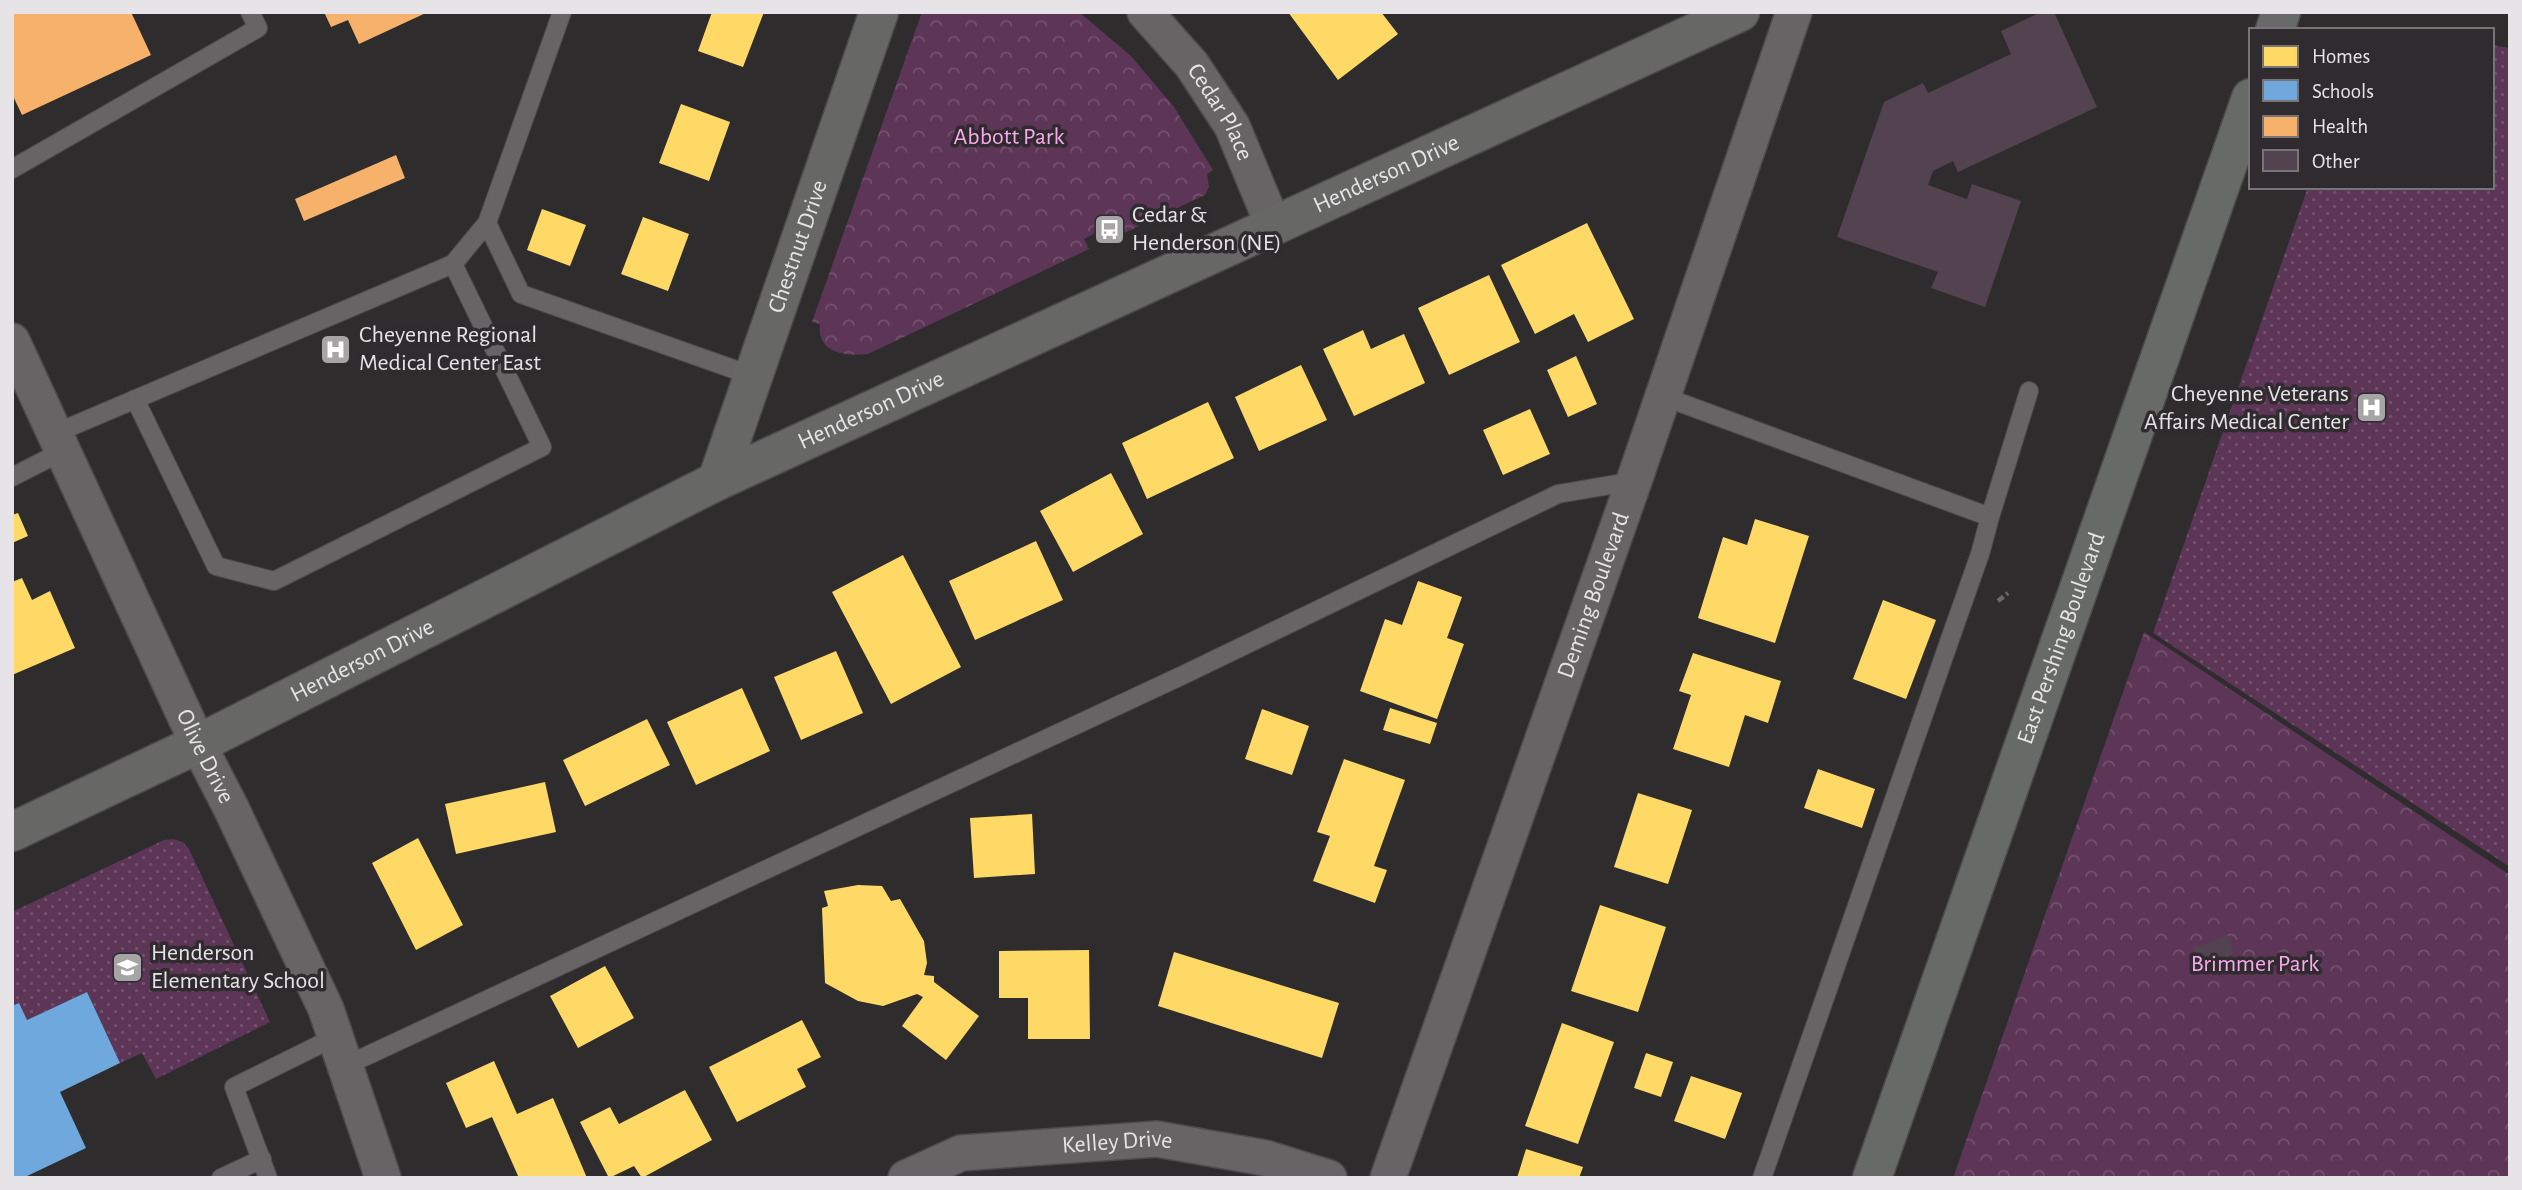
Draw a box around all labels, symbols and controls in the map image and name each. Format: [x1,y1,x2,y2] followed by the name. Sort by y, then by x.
[2249,28,2494,189] legend
[2312,46,2370,67] text: Homes
[1183,59,1257,164] street label: Cedar Place
[2312,81,2374,102] text: Schools
[2312,116,2368,137] text: Health
[953,125,1065,149] park label: Abbott Park
[1310,130,1463,218] street label: Henderson Drive
[2312,151,2360,172] text: Other
[764,177,832,316] street label: Chestnut Drive
[1132,203,1282,255] place label: Cedar & Henderson (NE)
[1092,212,1126,246] bus stop icon: Cedar & Henderson (NE)
[359,323,541,375] place label: Cheyenne Regional Medical Center East
[319,332,353,366] hospital icon: Cheyenne Regional Medical Center East
[794,367,948,454] street label: Henderson Drive
[2144,382,2349,434] place label: Cheyenne Veterans Affairs Medical Center
[2355,391,2389,425] hospital icon: Cheyenne Veterans Affairs Medical Center
[1553,509,1634,681] street label: Deming Boulevard
[2013,529,2110,747] street label: East Pershing Boulevard
[287,614,438,707] street label: Henderson Drive
[172,706,238,807] street label: Olive Drive
[151,941,325,993] place label: Henderson Elementary School
[111,950,145,984] school or university icon: Henderson Elementary School
[2191,952,2319,976] park label: Brimmer Park
[1061,1127,1174,1158] street label: Kelley Drive

